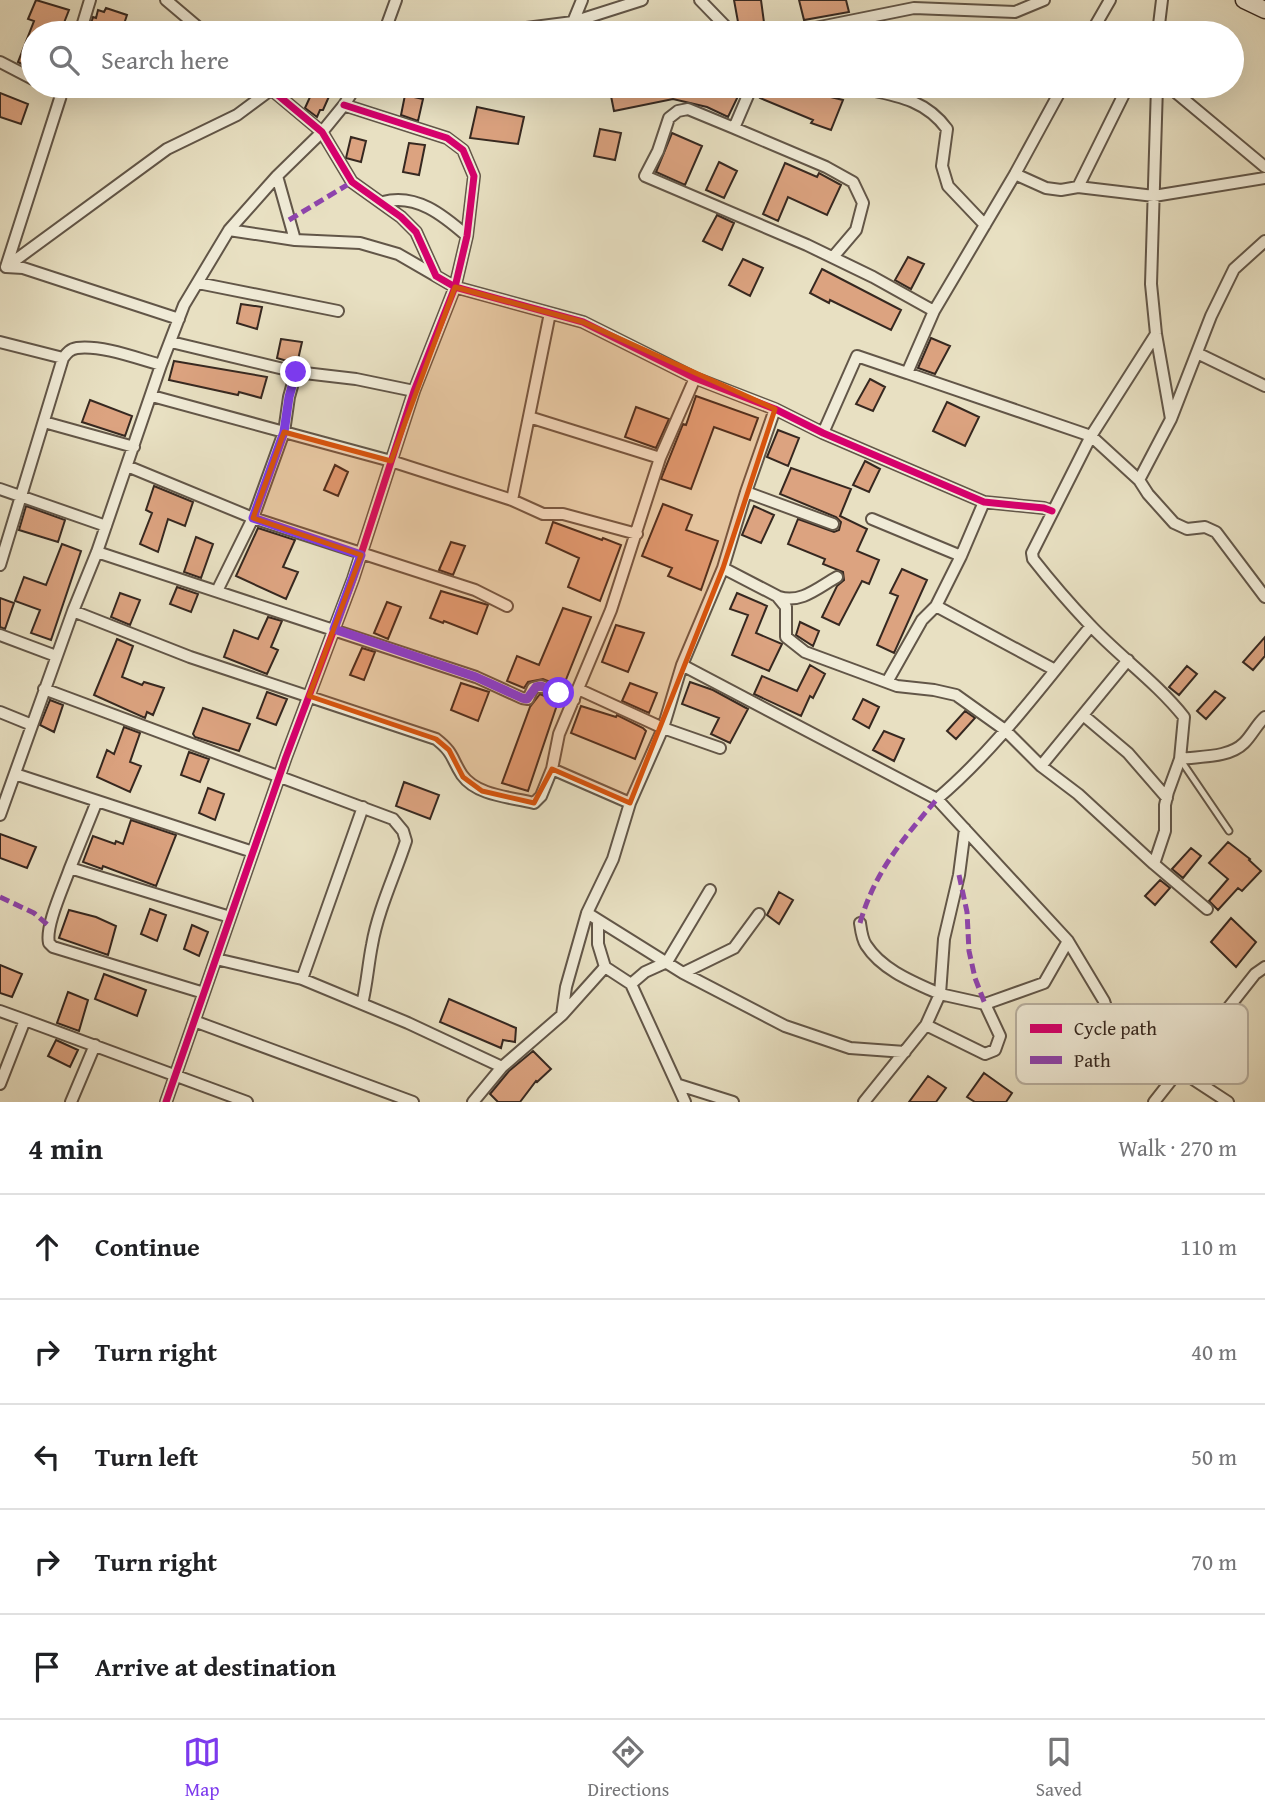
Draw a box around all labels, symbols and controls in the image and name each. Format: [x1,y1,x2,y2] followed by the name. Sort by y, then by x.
[21,21,1244,98] search box
[101,40,229,79] text: Search here
[45,41,83,79] icon: search
[280,356,311,387] route end
[543,677,574,708] route start
[1016,1004,1248,1084] legend
[1074,1014,1157,1042] text: Cycle path
[1074,1046,1111,1074] text: Path
[28,1126,103,1170] text: 4 min
[1118,1131,1237,1164] text: Walk · 270 m
[95,1227,200,1266] text: Continue
[28,1228,66,1266] icon: ahead
[1180,1230,1237,1263] text: 110 m
[95,1332,217,1371] text: Turn right
[28,1333,66,1371] icon: right
[1191,1335,1237,1368] text: 40 m
[95,1437,198,1476] text: Turn left
[28,1438,66,1476] icon: left
[1191,1440,1237,1473] text: 50 m
[95,1542,217,1581] text: Turn right
[28,1543,66,1581] icon: right
[1191,1545,1237,1578] text: 70 m
[95,1647,336,1686] text: Arrive at destination
[28,1648,66,1686] icon: arrive
[183,1733,221,1803] tab: Map
[588,1733,669,1803] tab: Directions
[1036,1733,1082,1803] tab: Saved

